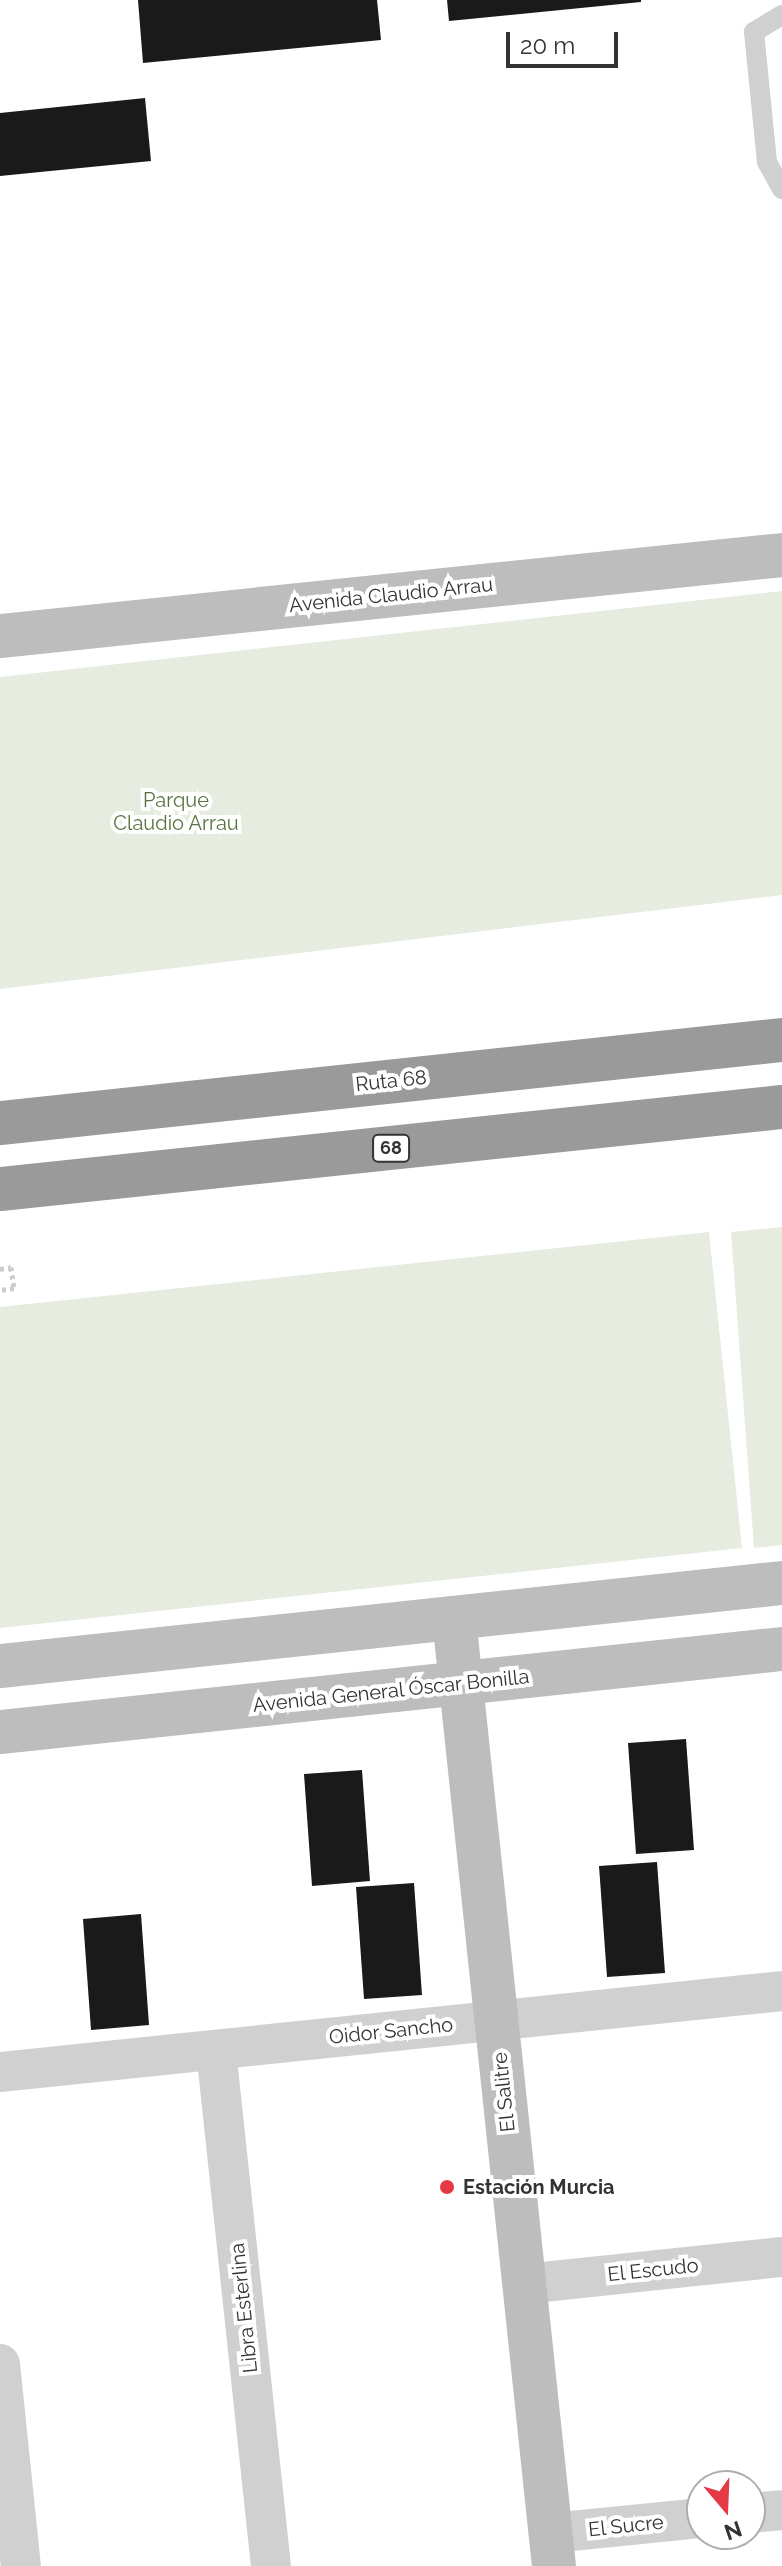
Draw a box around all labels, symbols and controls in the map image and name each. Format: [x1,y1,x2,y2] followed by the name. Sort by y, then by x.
[510,16,622,66] scale bar
[520,31,575,60] text: 20 m
[288,572,494,618] street label: Avenida Claudio Arrau
[113,789,239,836] park label: Parque Claudio Arrau
[354,1065,428,1097] street label: Ruta 68
[371,1134,411,1162] road number: 68
[251,1664,531,1718] street label: Avenida General Óscar Bonilla
[328,2013,454,2049] street label: Oidor Sancho
[488,2051,520,2133] street label: El Salitre
[463,2175,614,2199] place label: Estación Murcia
[438,2178,456,2196] marker: Estación Murcia
[225,2242,263,2374] street label: Libra Esterlina
[606,2253,700,2287] street label: El Escudo
[686,2470,766,2550] north arrow
[587,2510,665,2542] street label: El Sucre
[721,2516,745,2546] text: N

